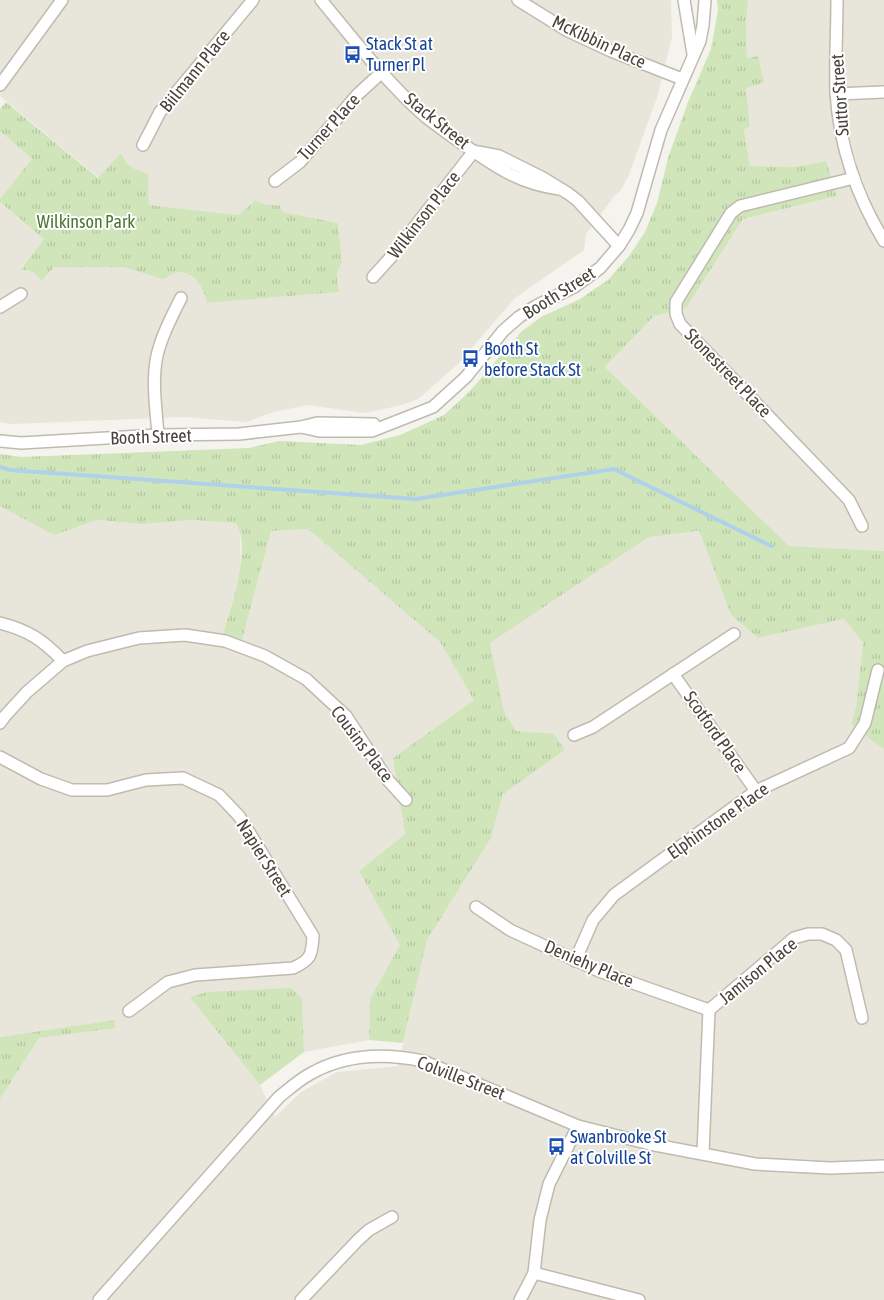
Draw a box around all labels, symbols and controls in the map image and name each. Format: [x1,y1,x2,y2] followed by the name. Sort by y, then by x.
[549,11,649,72] street label: McKibbin Place
[155,25,234,116] street label: Biilmann Place
[366,33,433,75] place label: Stack St at Turner Pl
[342,44,362,64] bus stop icon: Stack St at Turner Pl
[826,53,853,137] street label: Suttor Street
[401,88,474,153] street label: Stack Street
[293,89,364,164] street label: Turner Place
[383,167,464,263] street label: Wilkinson Place
[37,211,135,232] park label: Wilkinson Park
[519,262,599,323] street label: Booth Street
[681,324,776,421] street label: Stonestreet Place
[484,338,581,380] place label: Booth St before Stack St
[460,349,480,369] bus stop icon: Booth St before Stack St
[110,425,192,448] street label: Booth Street
[680,687,751,776] street label: Scotford Place
[327,701,398,786] street label: Cousins Place
[663,778,772,863] street label: Elphinstone Place
[232,815,296,900] street label: Napier Street
[715,933,801,1008] street label: Jamison Place
[542,935,637,992] street label: Deniehy Place
[414,1051,508,1104] street label: Colville Street
[570,1126,667,1168] place label: Swanbrooke St at Colville St
[546,1137,566,1157] bus stop icon: Swanbrooke St at Colville St

